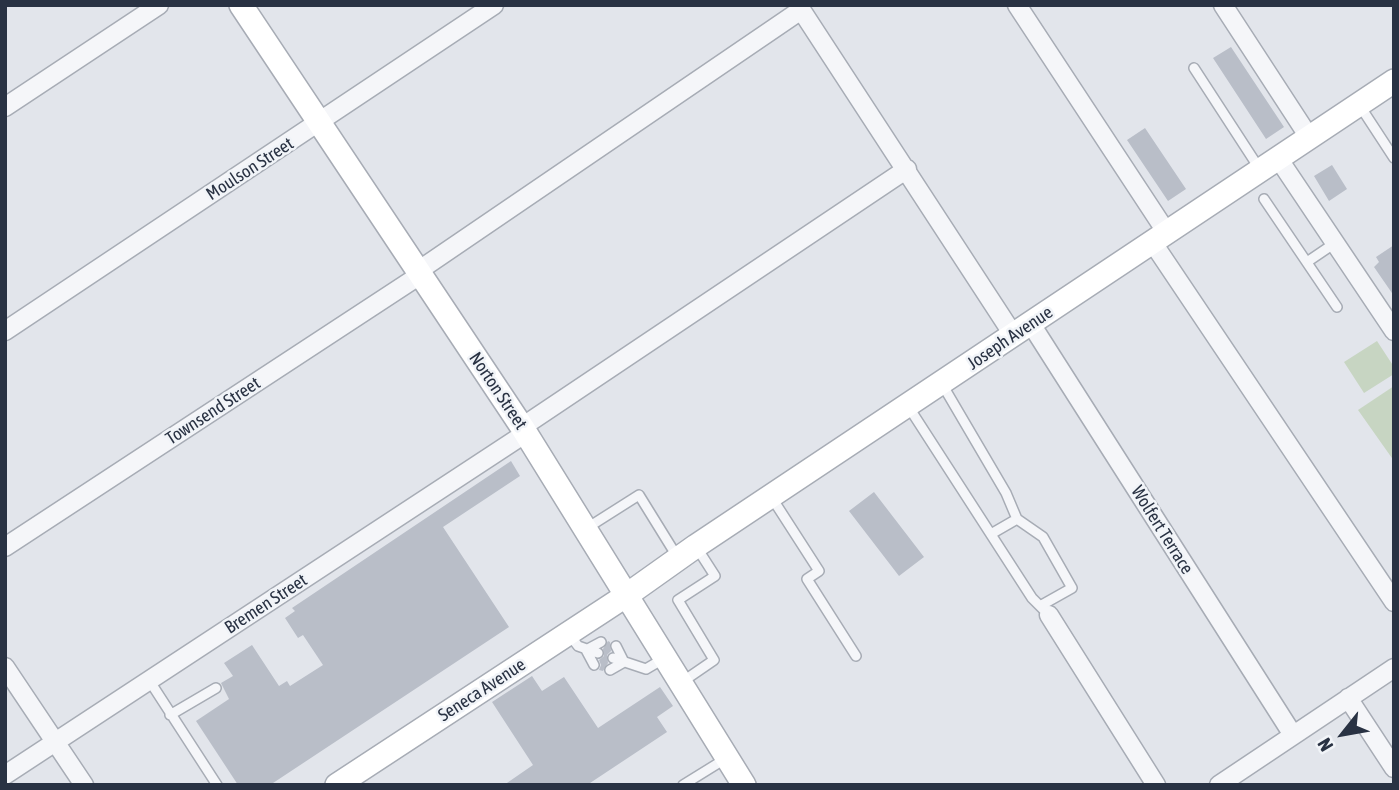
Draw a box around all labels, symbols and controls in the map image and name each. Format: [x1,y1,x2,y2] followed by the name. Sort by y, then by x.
[202,133,298,205] street label: Moulson Street
[963,302,1057,374] street label: Joseph Avenue
[464,348,532,434] street label: Norton Street
[162,372,264,450] street label: Townsend Street
[1126,482,1198,578] street label: Wolfert Terrace
[221,569,311,639] street label: Bremen Street
[434,654,530,726] street label: Seneca Avenue
[1308,699,1378,769] north arrow
[1313,734,1337,755] text: N

